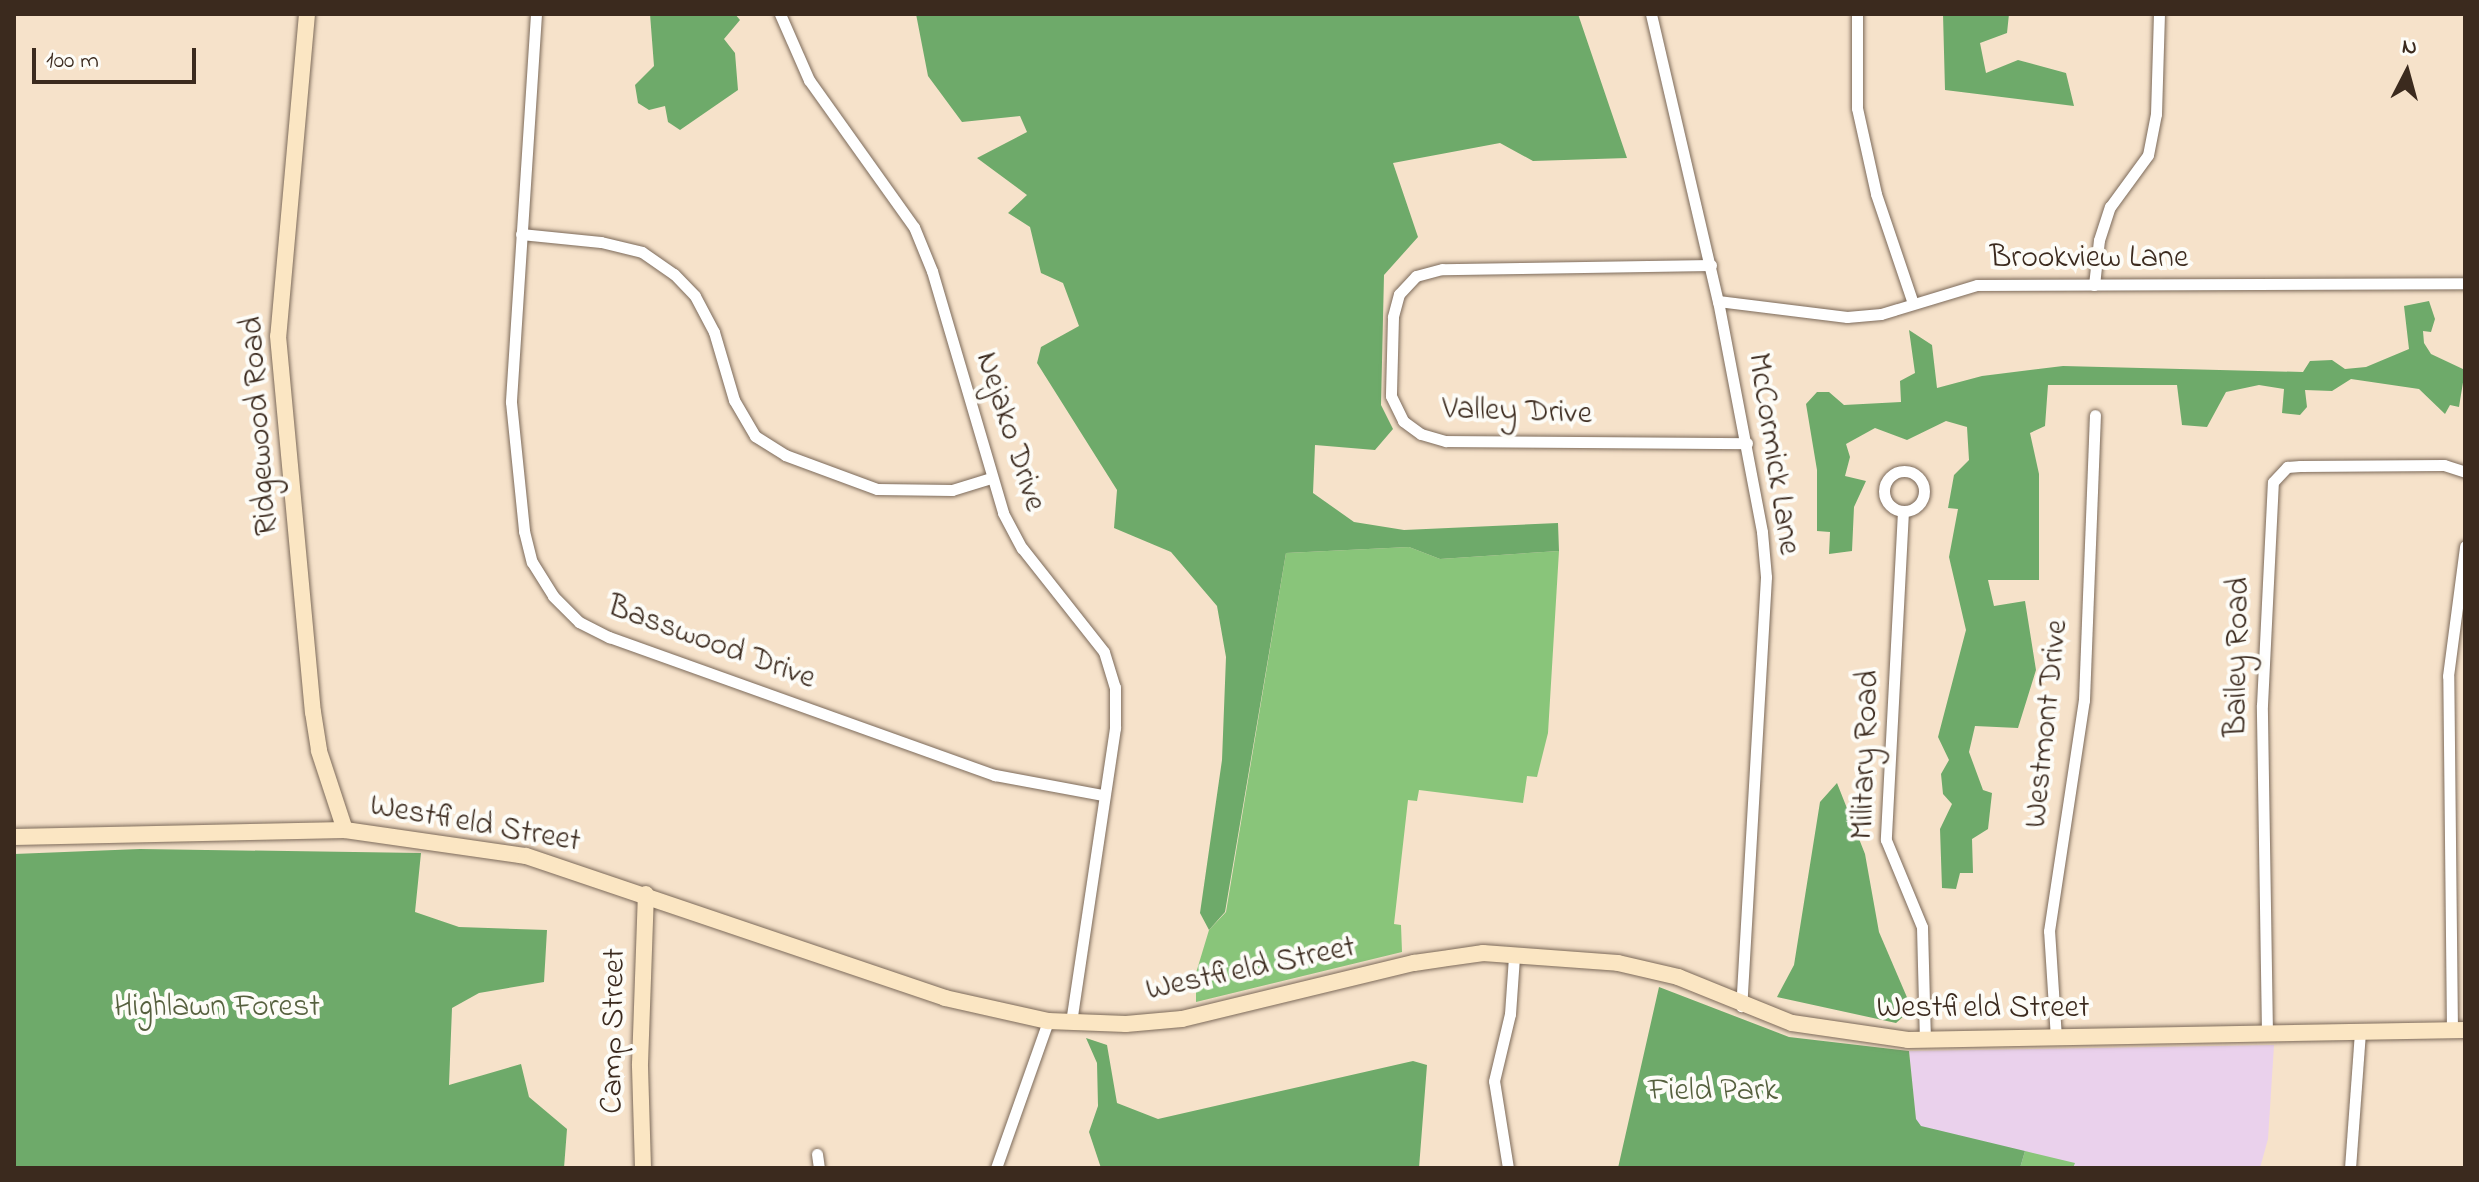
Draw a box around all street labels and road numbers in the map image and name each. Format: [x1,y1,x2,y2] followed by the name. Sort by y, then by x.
[1990,240,2188,278] street label: Brookview Lane
[234,315,288,537] street label: Ridgewood Road
[965,348,1053,516] street label: Nejako Drive
[1737,350,1807,558] street label: McCormick Lane
[1441,391,1593,435] street label: Valley Drive
[2218,577,2260,737] street label: Bailey Road
[602,589,820,699] street label: Basswood Drive
[2018,618,2078,830] street label: Westmont Drive
[1845,670,1889,840] street label: Military Road
[367,788,583,862] street label: Westfield Street
[1143,929,1359,1011] street label: Westfield Street
[594,948,636,1114] street label: Camp Street
[1876,990,2090,1028] street label: Westfield Street

